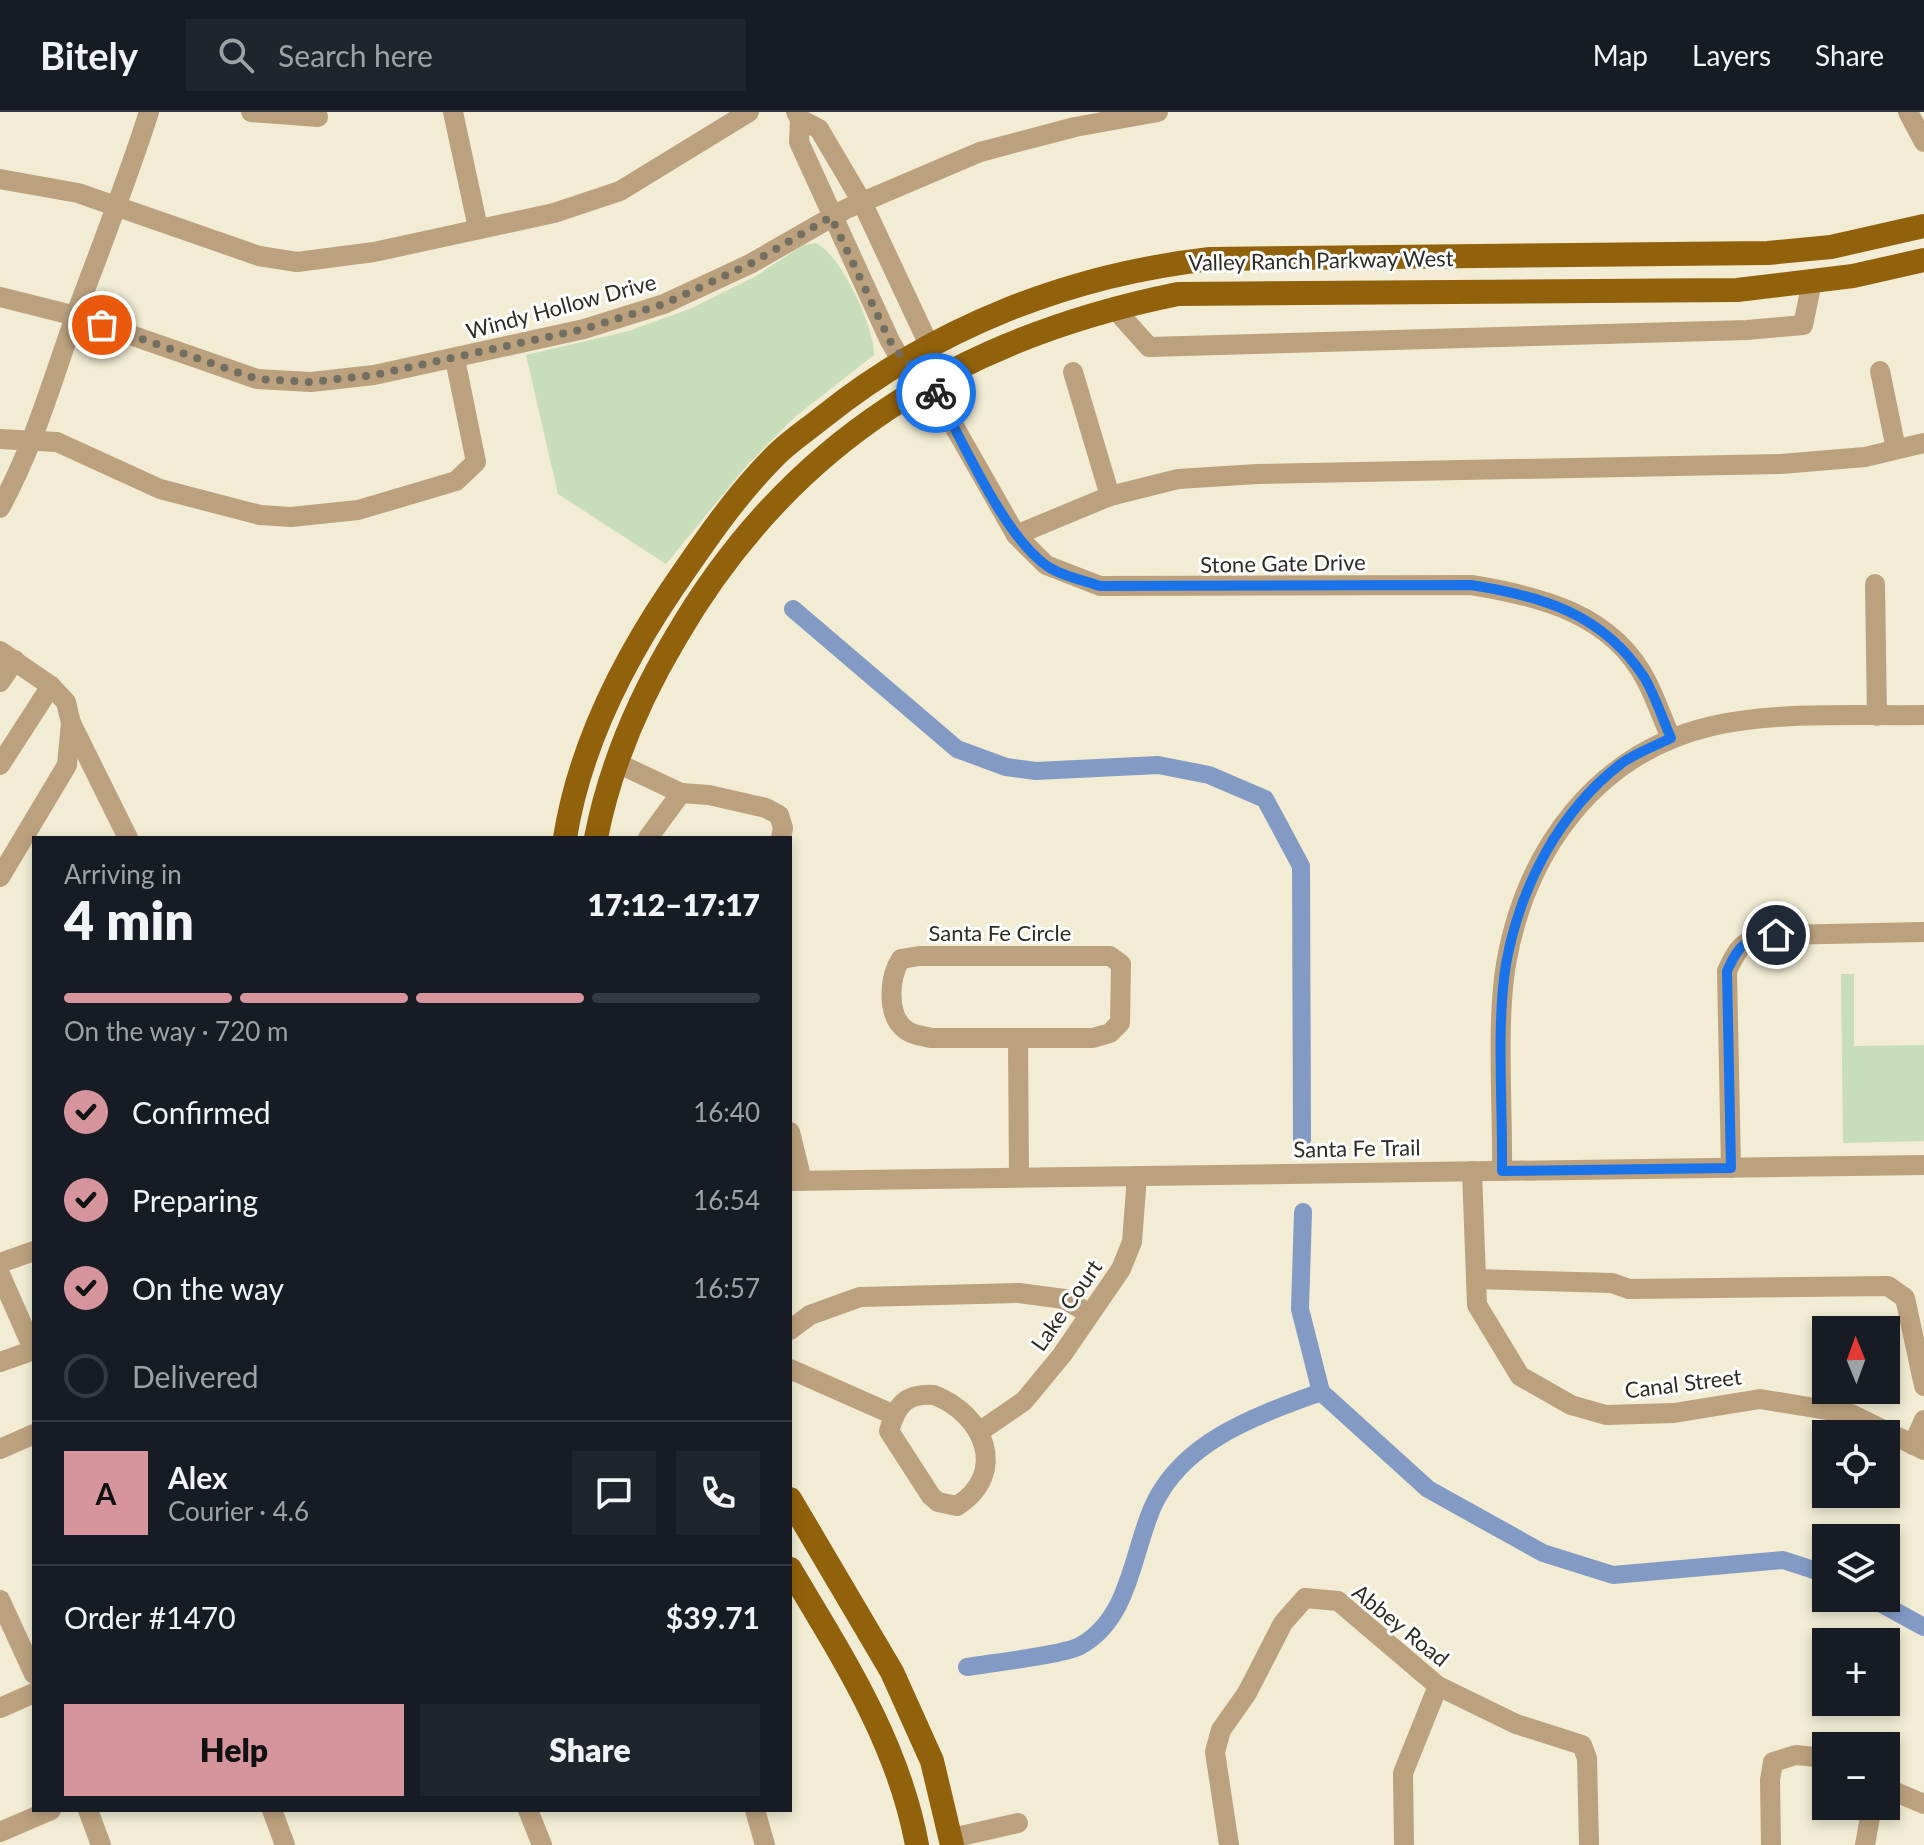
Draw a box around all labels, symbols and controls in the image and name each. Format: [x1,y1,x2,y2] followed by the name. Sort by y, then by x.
[186,19,746,91] search box
[40,32,138,78] text: Bitely
[214,33,258,77] icon: search
[278,37,433,73] text: Search here
[1593,38,1648,72] text: Map
[1692,38,1771,72] text: Layers
[1815,38,1884,72] text: Share
[1188,244,1454,276] street label: Valley Ranch Parkway West
[463,268,659,344] street label: Windy Hollow Drive
[68,291,136,359] pin
[80,303,124,347] icon: bag
[896,353,976,433] courier
[914,371,958,415] icon: bike
[1200,548,1366,578] street label: Stone Gate Drive
[64,858,182,890] text: Arriving in
[587,886,760,922] text: 17:12–17:17
[64,889,194,951] text: 4 min
[1742,901,1810,969] pin
[1754,913,1798,957] icon: home
[929,919,1071,946] street label: Santa Fe Circle
[64,1015,288,1047] text: On the way · 720 m
[64,1090,108,1134] icon: check
[132,1094,271,1130] text: Confirmed
[693,1096,760,1128] text: 16:40
[1293,1133,1421,1163] street label: Santa Fe Trail
[64,1178,108,1222] icon: check
[132,1182,258,1218] text: Preparing
[693,1184,760,1216] text: 16:54
[1025,1254,1107,1356] street label: Lake Court
[64,1266,108,1310] icon: check
[132,1270,284,1306] text: On the way
[693,1272,760,1304] text: 16:57
[1812,1316,1900,1404] north arrow
[1812,1316,1900,1820] map controls
[132,1358,259,1394] text: Delivered
[1623,1362,1743,1404] street label: Canal Street
[1812,1420,1900,1508] button: locate
[572,1451,656,1535] button: chat
[676,1451,760,1535] button: phone
[168,1459,228,1495] text: Alex
[96,1475,116,1511] text: A
[168,1495,309,1527] text: Courier · 4.6
[1812,1524,1900,1612] button: layers
[1347,1578,1455,1672] street label: Abbey Road
[64,1599,236,1635] text: Order #1470
[666,1599,760,1635] text: $39.71
[1812,1628,1900,1716] button: +
[64,1704,404,1796] button: Help
[420,1704,760,1796] button: Share
[1812,1732,1900,1820] button: −

